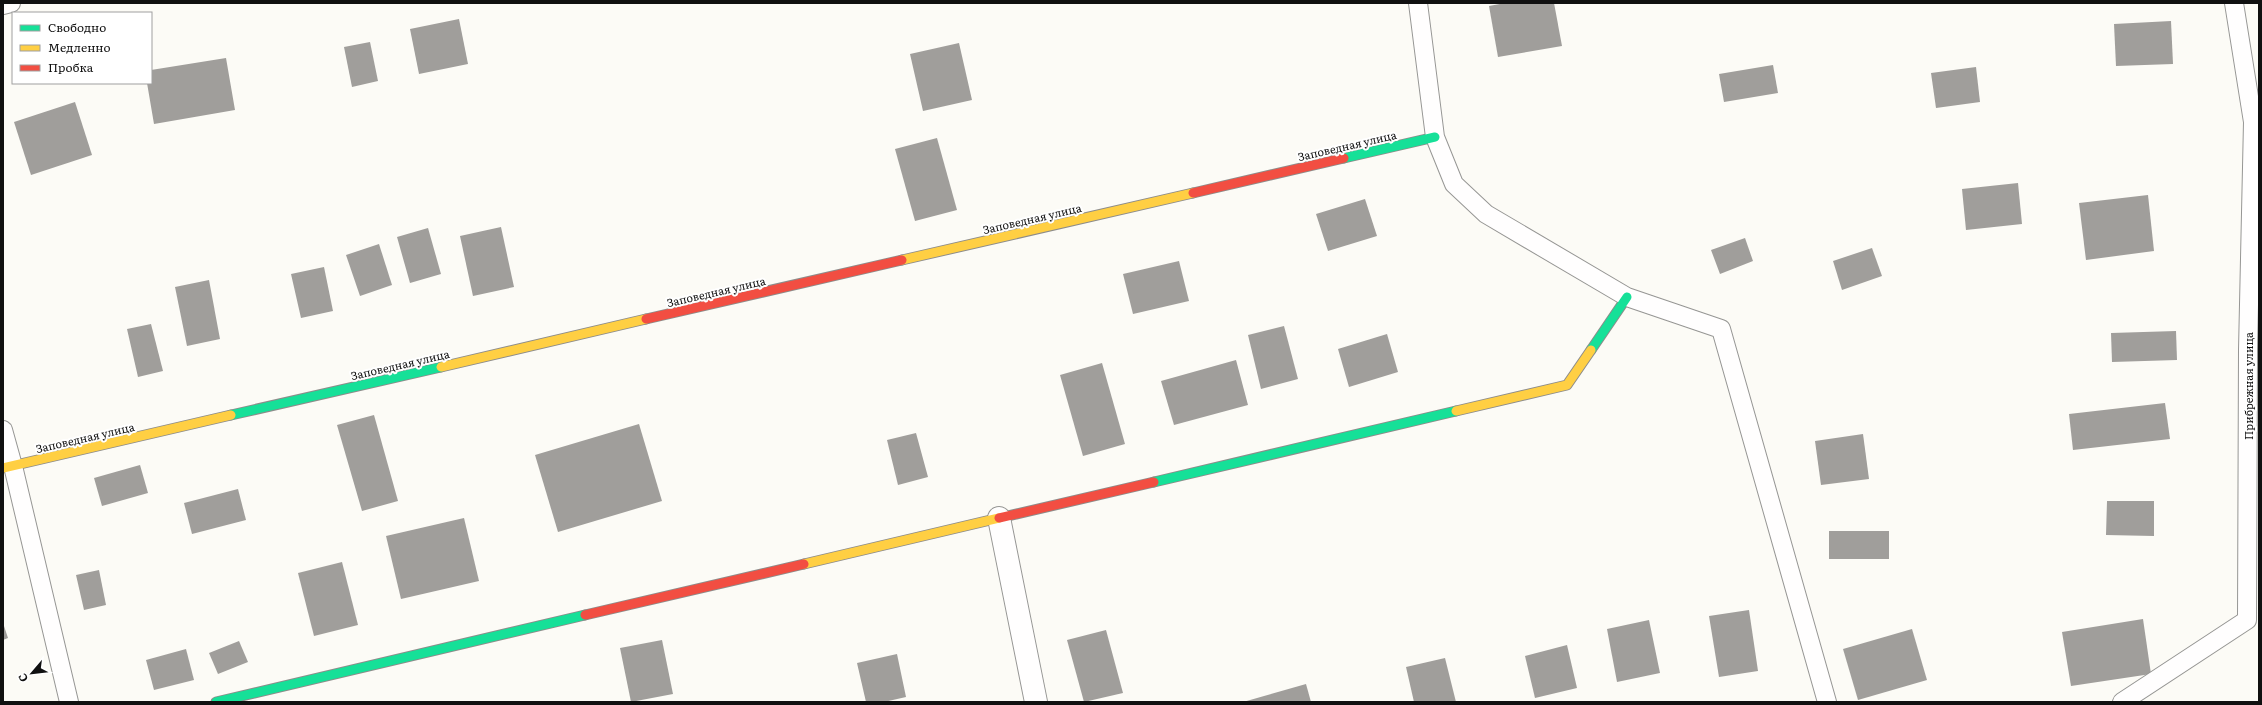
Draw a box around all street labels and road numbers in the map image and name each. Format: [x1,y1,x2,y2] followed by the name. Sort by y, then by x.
[1296,126,1398,164] street label: Заповедная улица
[981,199,1083,237] street label: Заповедная улица
[665,272,767,310] street label: Заповедная улица
[2240,332,2256,440] street label: Прибрежная улица
[349,345,451,383] street label: Заповедная улица
[34,418,136,456] street label: Заповедная улица

